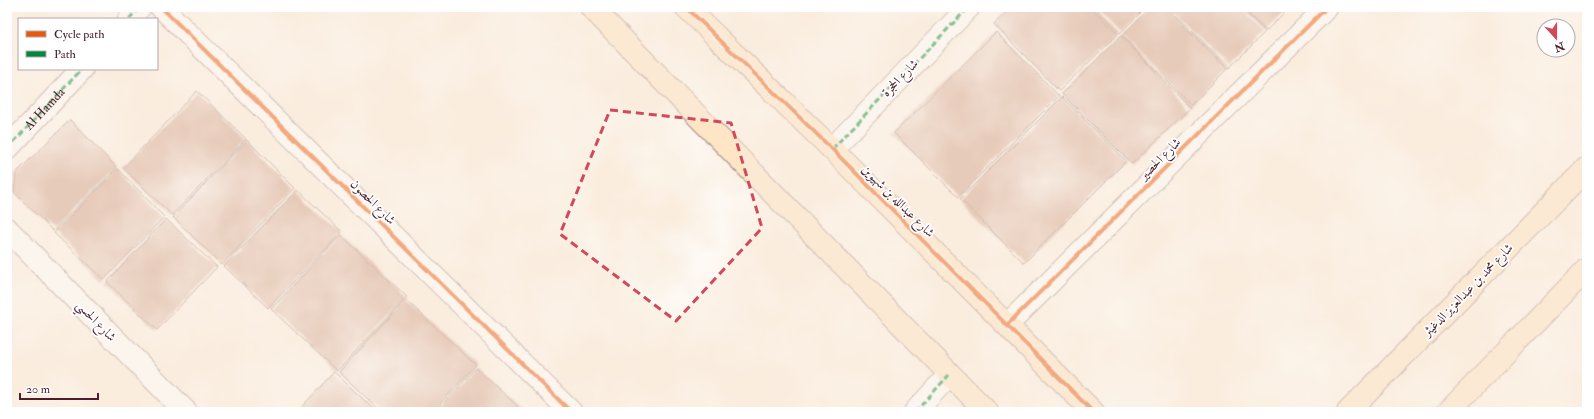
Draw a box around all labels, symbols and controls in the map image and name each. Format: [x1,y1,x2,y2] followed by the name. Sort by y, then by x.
[18,18,158,70] legend
[1536,18,1576,58] north arrow
[54,27,105,42] text: Cycle path
[1551,39,1567,55] text: N
[54,47,77,62] text: Path
[878,56,924,102] street label: شارع الحجرة
[20,84,69,134] street label: Al Hamda
[1134,135,1186,187] street label: شارع الحصير
[856,161,938,243] street label: شارع عبدالله بن شهيوين
[345,176,399,230] street label: شارع الحصون
[1418,240,1519,343] street label: شارع محمد بن عبدالعزيز الدغيثر
[70,297,119,348] street label: شارع الحسي
[20,375,98,401] scale bar
[26,382,51,397] text: 20 m

